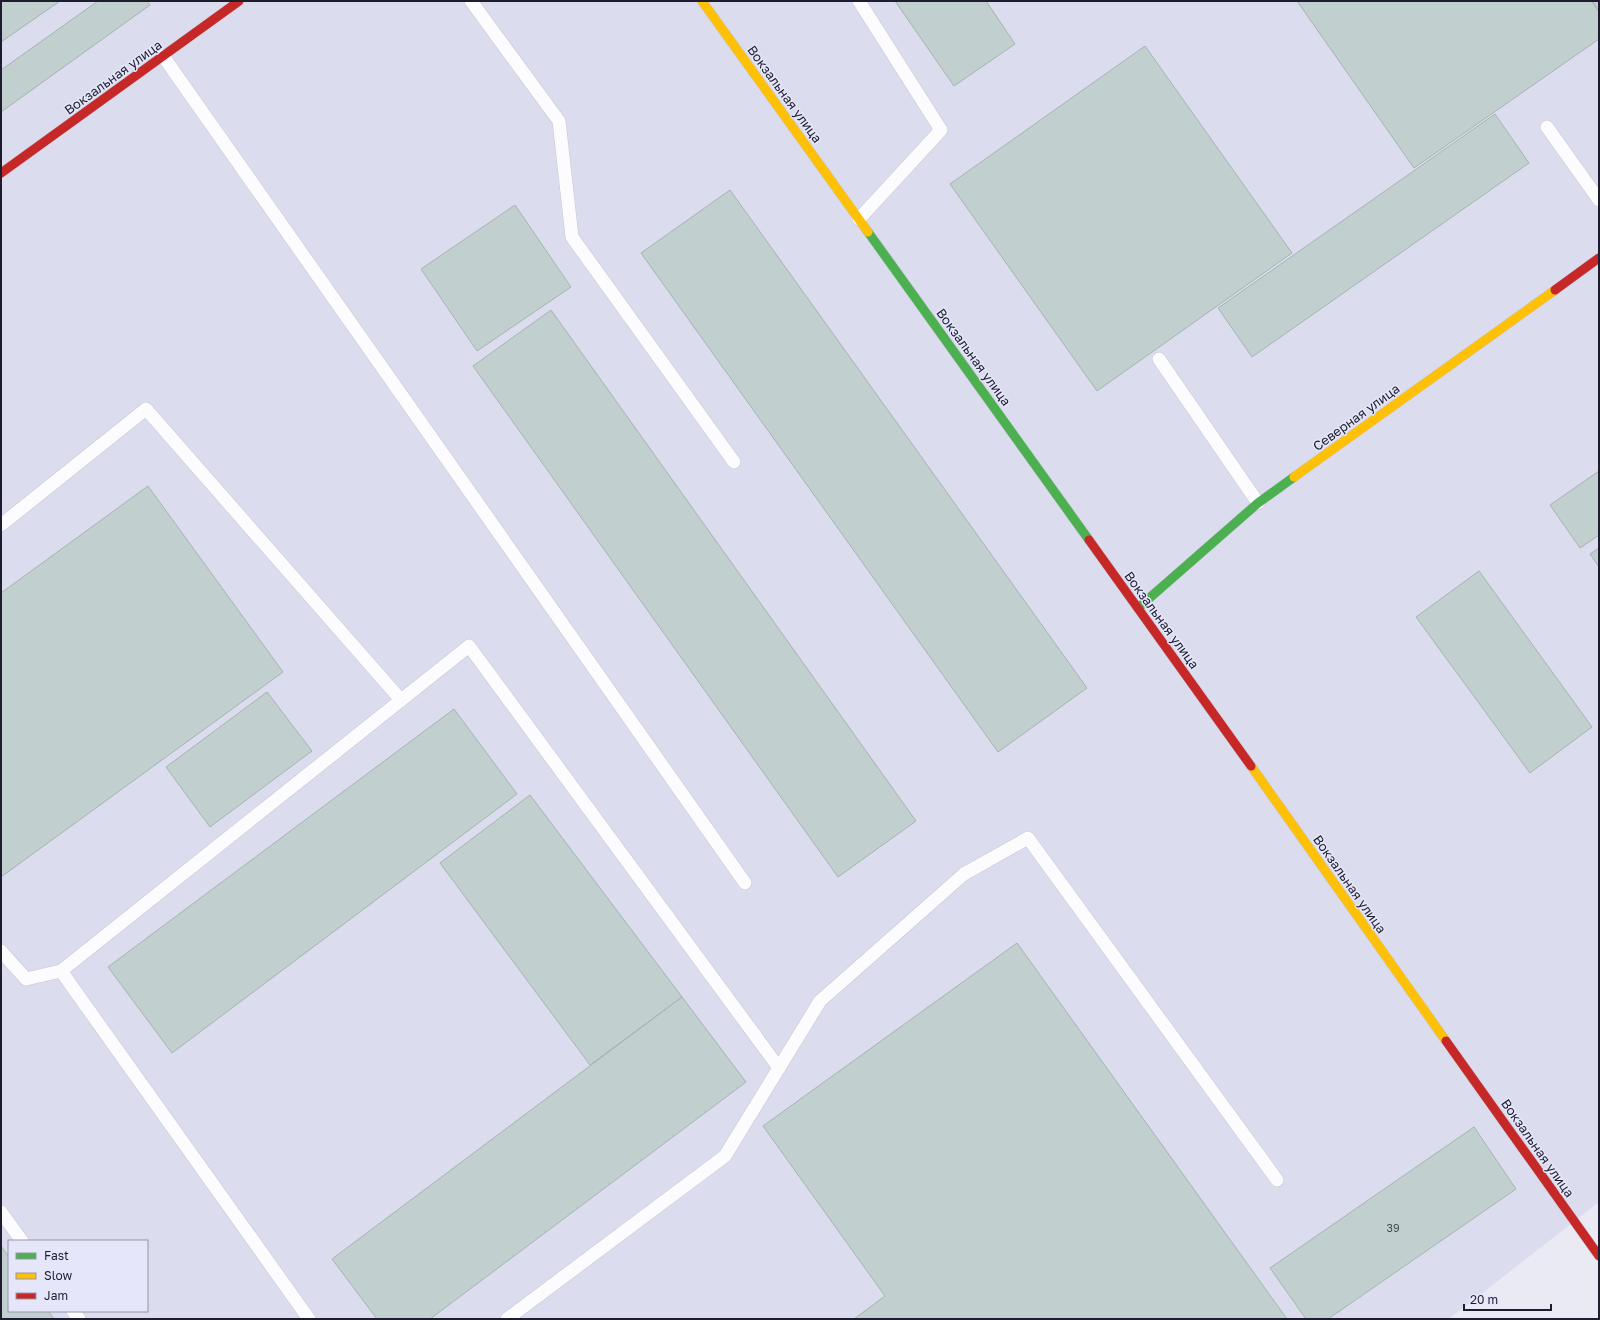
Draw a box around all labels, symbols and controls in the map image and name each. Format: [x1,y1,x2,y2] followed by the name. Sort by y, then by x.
[61,36,165,118] street label: Вокзальная улица
[744,42,826,146] street label: Вокзальная улица
[933,305,1015,409] street label: Вокзальная улица
[1310,380,1402,454] street label: Северная улица
[1121,568,1203,672] street label: Вокзальная улица
[1310,832,1390,936] street label: Вокзальная улица
[1498,1096,1578,1200] street label: Вокзальная улица
[1386,1221,1400,1234] house number: 39
[8,1240,148,1312] legend
[44,1248,69,1263] text: Fast
[44,1268,72,1283] text: Slow
[1464,1286,1551,1312] scale bar
[44,1288,68,1303] text: Jam
[1470,1292,1498,1307] text: 20 m

